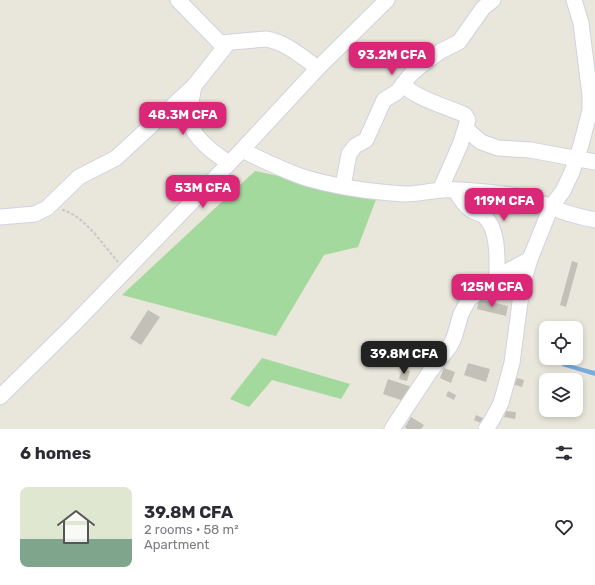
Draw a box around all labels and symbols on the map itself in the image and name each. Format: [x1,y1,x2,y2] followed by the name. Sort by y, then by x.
[346,42,438,76] pin: 93.2M CFA
[137,102,229,136] pin: 48.3M CFA
[166,175,240,209] pin: 53M CFA
[463,188,545,222] pin: 119M CFA
[451,274,533,308] pin: 125M CFA
[358,341,450,375] pin: 39.8M CFA

